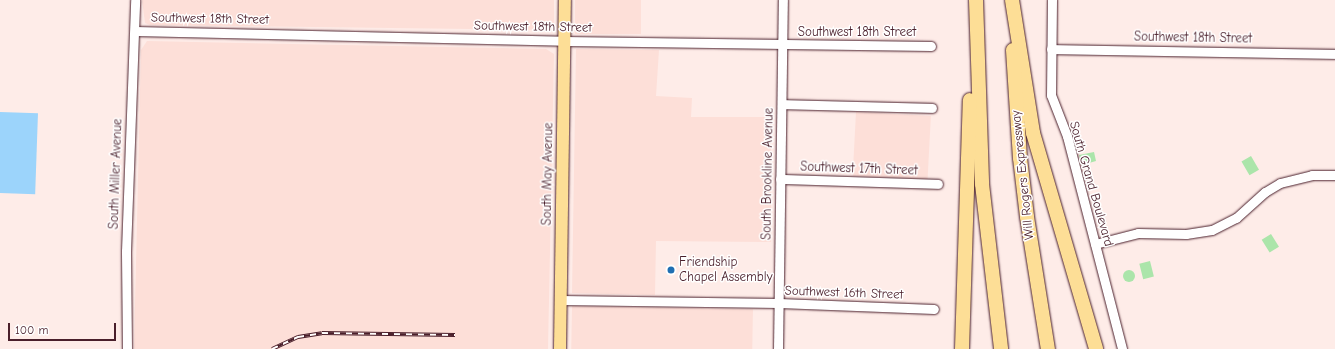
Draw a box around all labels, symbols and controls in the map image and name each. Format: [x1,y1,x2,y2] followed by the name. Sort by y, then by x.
[151,10,269,28] street label: Southwest 18th Street
[474,18,592,36] street label: Southwest 18th Street
[798,24,916,40] street label: Southwest 18th Street
[1134,29,1252,47] street label: Southwest 18th Street
[759,108,777,240] street label: South Brookline Avenue
[1008,109,1038,241] street label: Will Rogers Expressway
[106,118,126,230] street label: South Miller Avenue
[1066,120,1116,248] street label: South Grand Boulevard
[539,122,557,226] street label: South May Avenue
[800,159,918,179] street label: Southwest 17th Street
[679,255,772,286] place label: Friendship Chapel Assembly
[666,265,676,275] marker: Friendship Chapel Assembly
[784,283,904,303] street label: Southwest 16th Street
[10,315,118,341] scale bar
[15,323,48,337] text: 100 m

